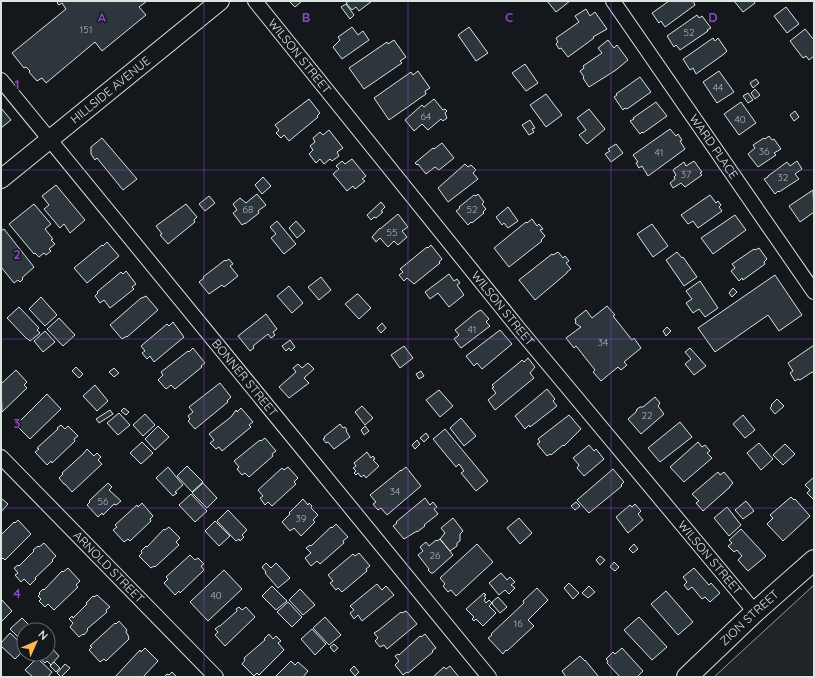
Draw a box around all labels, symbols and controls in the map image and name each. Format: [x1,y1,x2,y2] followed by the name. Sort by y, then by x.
[98,9,107,25] text: A
[302,9,310,25] text: B
[505,9,513,25] text: C
[708,9,718,25] text: D
[265,15,335,97] street label: WILSON STREET
[80,23,92,36] house number: 151
[684,26,695,39] house number: 52
[67,53,153,127] street label: HILLSIDE AVENUE
[14,76,20,92] text: 1
[713,81,723,94] house number: 44
[421,110,431,123] house number: 64
[687,111,742,182] street label: WARD PLACE
[734,113,746,126] house number: 40
[759,145,770,158] house number: 36
[655,146,663,159] house number: 41
[681,168,691,181] house number: 37
[778,171,789,184] house number: 32
[243,203,253,216] house number: 68
[467,203,478,216] house number: 52
[387,226,397,239] house number: 55
[13,246,21,262] text: 2
[468,268,538,349] street label: WILSON STREET
[468,323,476,336] house number: 41
[209,336,281,420] street label: BONNER STREET
[598,336,608,349] house number: 34
[641,409,653,422] house number: 22
[14,415,21,431] text: 3
[390,485,400,498] house number: 34
[98,495,109,508] house number: 56
[296,512,307,525] house number: 39
[675,517,745,598] street label: WILSON STREET
[70,528,148,606] street label: ARNOLD STREET
[430,549,441,562] house number: 26
[13,585,21,601] text: 4
[717,587,782,649] street label: ZION STREET
[210,589,222,602] house number: 40
[513,617,523,630] house number: 16
[16,622,56,662] north arrow
[35,627,51,643] text: N

